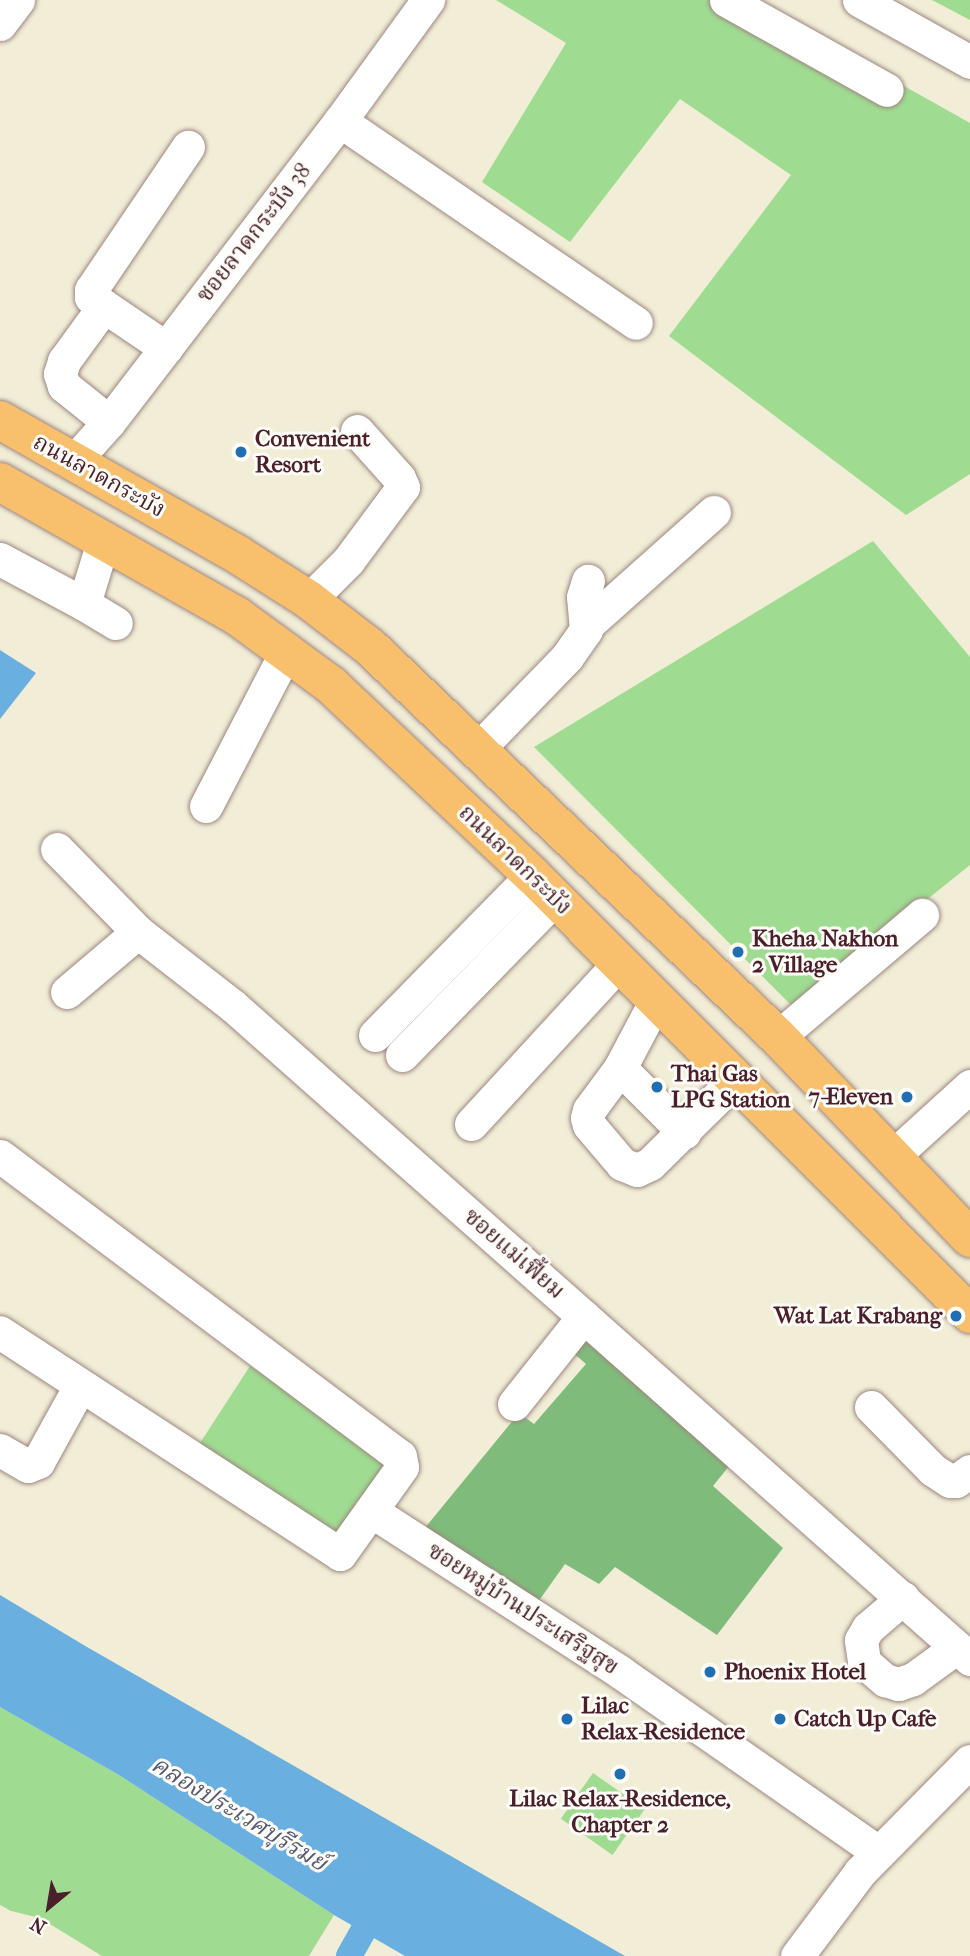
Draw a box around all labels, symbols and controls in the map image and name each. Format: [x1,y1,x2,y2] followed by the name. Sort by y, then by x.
[191,158,317,308] street label: ซอยลาดกระบัง 38
[255,425,370,479] place label: Convenient Resort
[28,428,170,524] street label: ถนนลาดกระบัง
[233,444,249,460] marker: Convenient Resort
[453,799,577,921] street label: ถนนลาดกระบัง
[752,925,898,979] place label: Kheha Nakhon 2 Village
[730,944,746,960] marker: Kheha Nakhon 2 Village
[671,1060,790,1114] place label: Thai Gas LPG Station
[649,1079,665,1095] marker: Thai Gas LPG Station
[809,1083,893,1111] place label: 7-Eleven
[899,1089,915,1105] marker: 7-Eleven
[458,1203,570,1305] street label: ซอยแม่เฟี้ยม
[774,1302,942,1330] place label: Wat Lat Krabang
[948,1308,964,1324] marker: Wat Lat Krabang
[422,1537,624,1681] street label: ซอยหมู่บ้านประเสริฐสุข
[724,1658,866,1686] place label: Phoenix Hotel
[702,1664,718,1680] marker: Phoenix Hotel
[581,1692,745,1746] place label: Lilac Relax-Residence
[794,1705,936,1733] place label: Catch Up Cafe
[559,1711,575,1727] marker: Lilac Relax-Residence
[772,1711,788,1727] marker: Catch Up Cafe
[146,1750,332,1878] water label: คลองประเวศบุรีรมย์
[612,1766,628,1782] marker: Lilac Relax-Residence, Chapter 2
[509,1785,731,1839] place label: Lilac Relax-Residence, Chapter 2
[14,1872,84,1942] north arrow
[27,1912,50,1938] text: N

